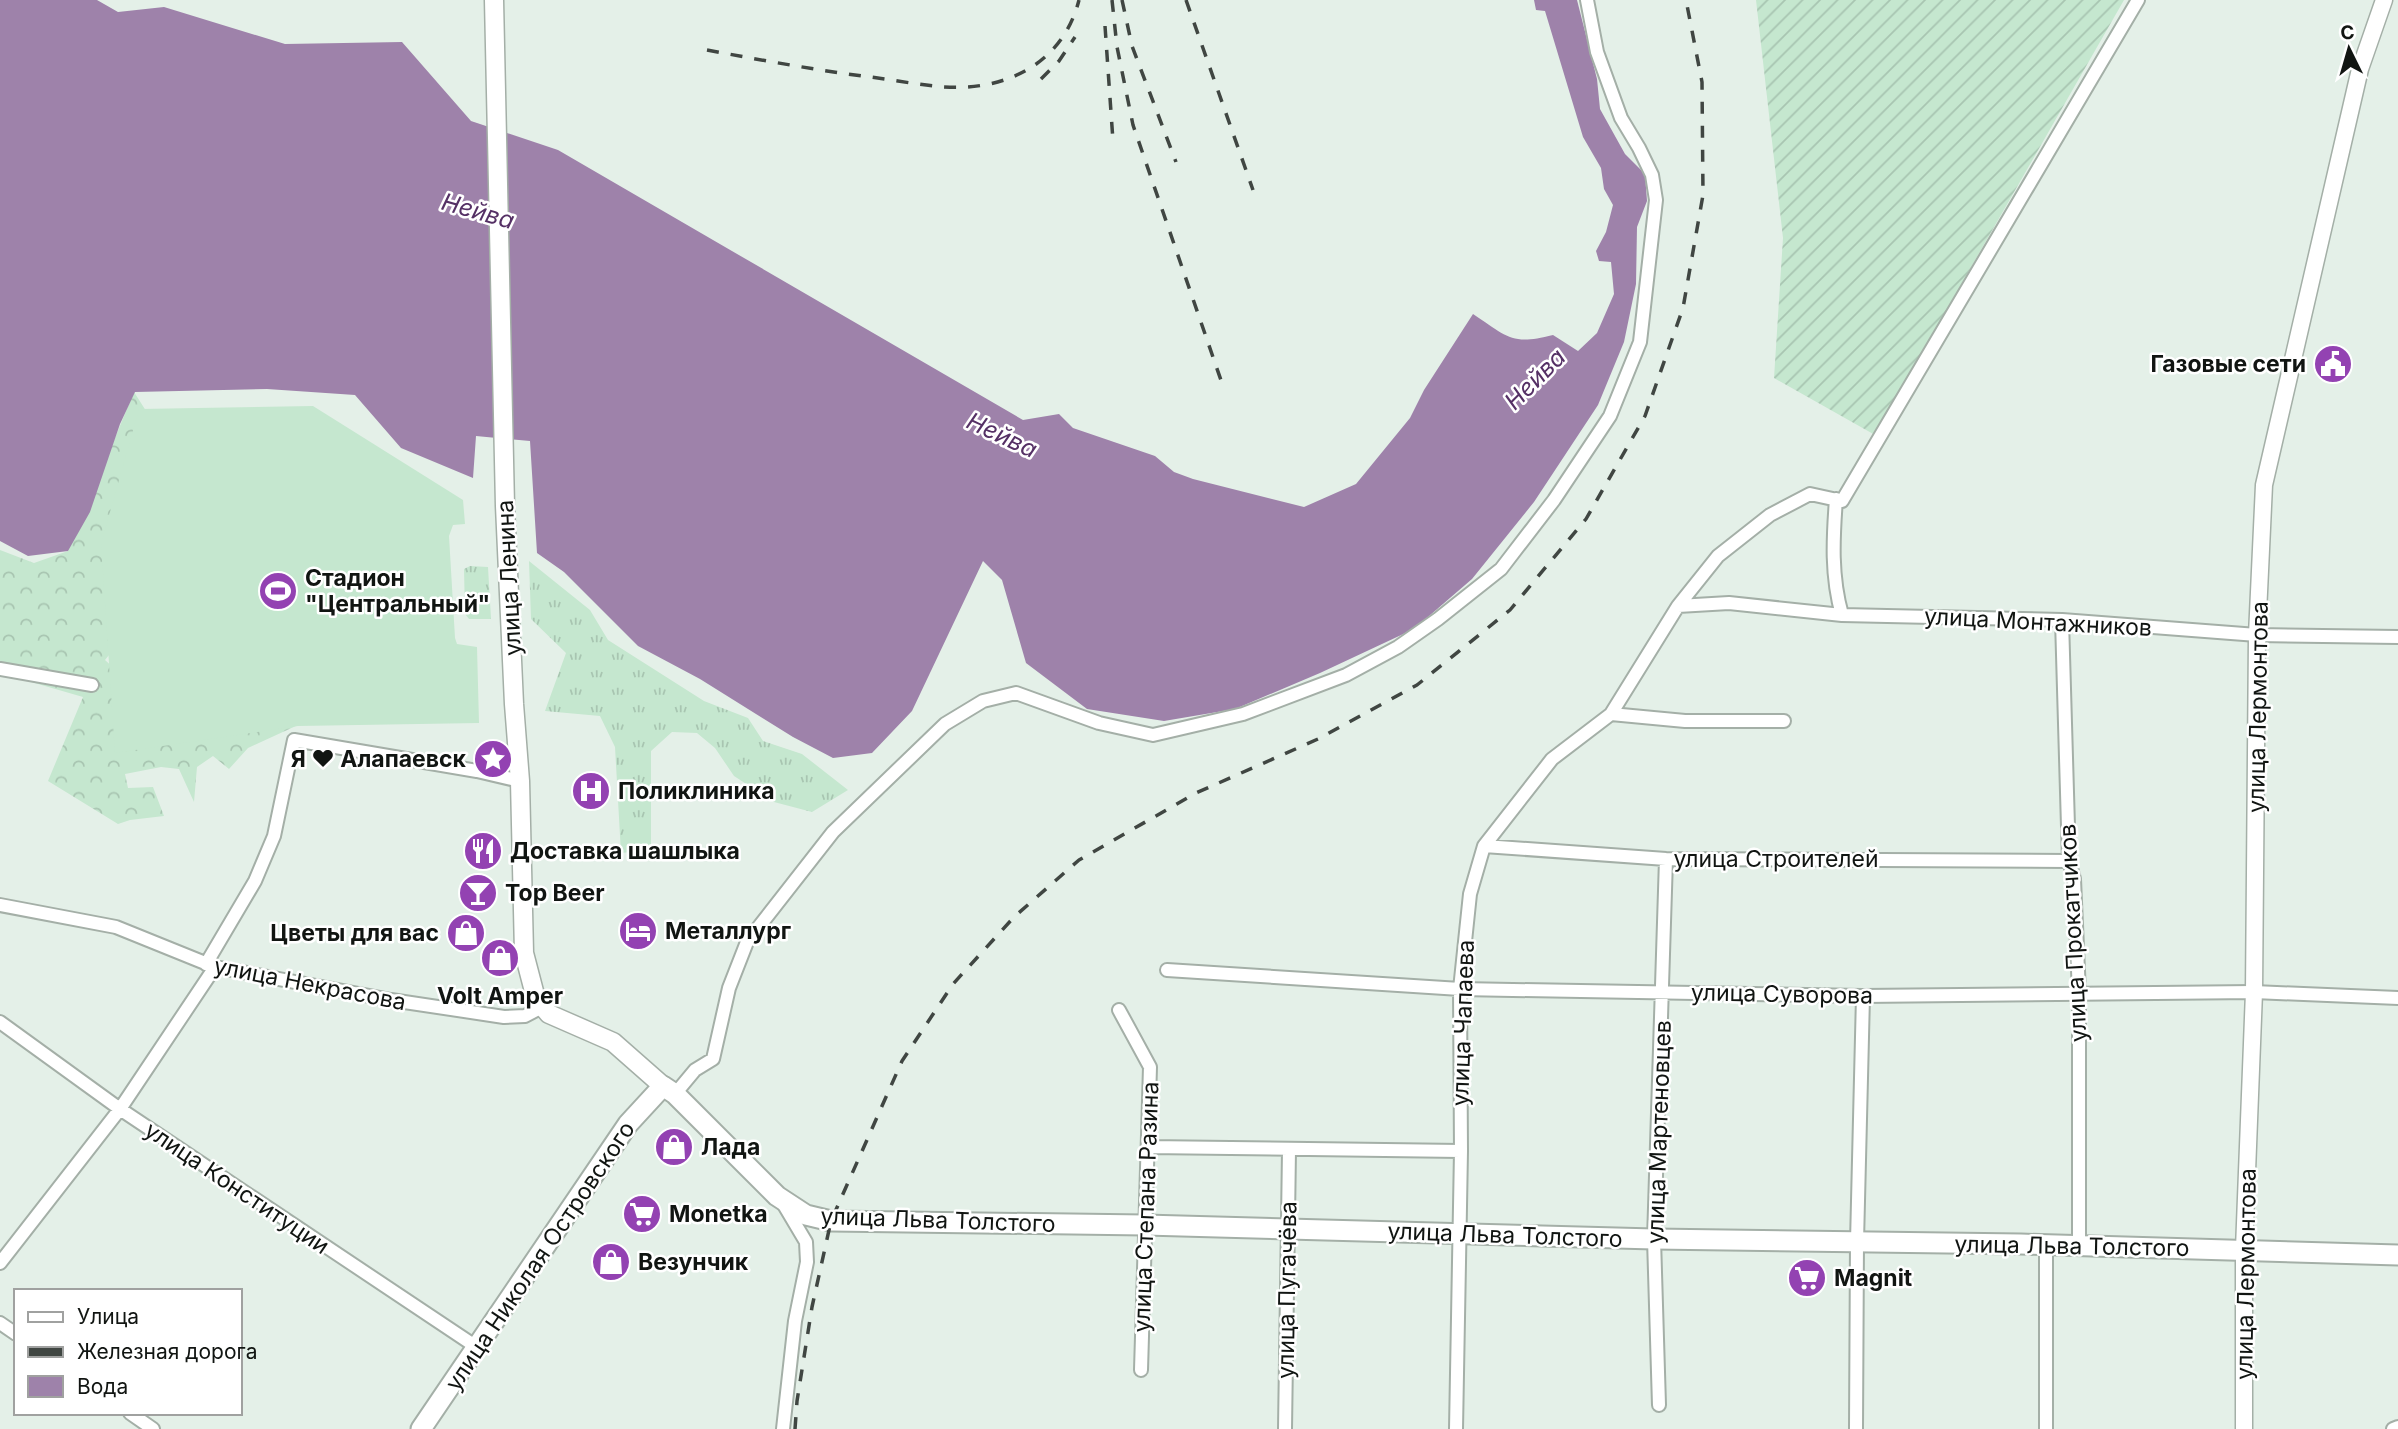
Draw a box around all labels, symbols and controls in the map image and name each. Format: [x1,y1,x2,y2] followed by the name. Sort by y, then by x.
[2314,14,2384,84] north arrow
[2340,20,2356,45] text: С
[438,187,518,235] water label: Нейва
[1499,343,1571,415] water label: Нейва
[2312,343,2354,385] public building icon: Газовые сети
[2150,350,2306,378] place label: Газовые сети
[962,406,1042,464] water label: Нейва
[491,499,527,657] street label: улица Ленина
[305,564,490,618] place label: Стадион "Центральный"
[257,570,299,612] sports icon: Стадион "Центральный"
[2242,601,2274,813] street label: улица Лермонтова
[1923,602,2153,642] street label: улица Монтажников
[472,738,514,780] place icon: Я ♥ Алапаевск
[291,745,467,773] place label: Я ♥ Алапаевск
[570,770,612,812] hospital icon: Поликлиника
[618,777,775,805] place label: Поликлиника
[2053,823,2093,1043] street label: улица Прокатчиков
[462,830,504,872] restaurant icon: Доставка шашлыка
[510,837,740,865] place label: Доставка шашлыка
[1673,845,1879,873] street label: улица Строителей
[457,872,499,914] bar icon: Top Beer
[505,879,605,907] place label: Top Beer
[617,910,659,952] hotel icon: Металлург
[445,912,487,954] shop icon: Цветы для вас
[665,917,791,945] place label: Металлург
[270,919,439,947] place label: Цветы для вас
[479,937,521,979] shop icon: Volt Amper
[1446,939,1480,1107] street label: улица Чапаева
[212,952,408,1016] street label: улица Некрасова
[1691,978,1873,1010] street label: улица Суворова
[437,982,563,1010] place label: Volt Amper
[1641,1020,1677,1244] street label: улица Мартеновцев
[1128,1081,1164,1333] street label: улица Степана Разина
[139,1116,335,1260] street label: улица Конституции
[439,1116,641,1396] street label: улица Николая Островского
[653,1126,695,1168] shop icon: Лада
[701,1133,760,1161] place label: Лада
[2230,1168,2262,1380] street label: улица Лермонтова
[621,1193,663,1235] supermarket icon: Monetka
[669,1200,768,1228] place label: Monetka
[1271,1201,1303,1379] street label: улица Пугачёва
[820,1202,1056,1238] street label: улица Льва Толстого
[1387,1217,1623,1253] street label: улица Льва Толстого
[1954,1230,2190,1262] street label: улица Льва Толстого
[590,1241,632,1283] shop icon: Везунчик
[638,1248,749,1276] place label: Везунчик
[1786,1257,1828,1299] supermarket icon: Magnit
[1834,1264,1913,1292] place label: Magnit
[14,1289,242,1415] legend
[77,1304,139,1329] text: Улица
[77,1339,257,1364] text: Железная дорога
[77,1374,128,1399] text: Вода

